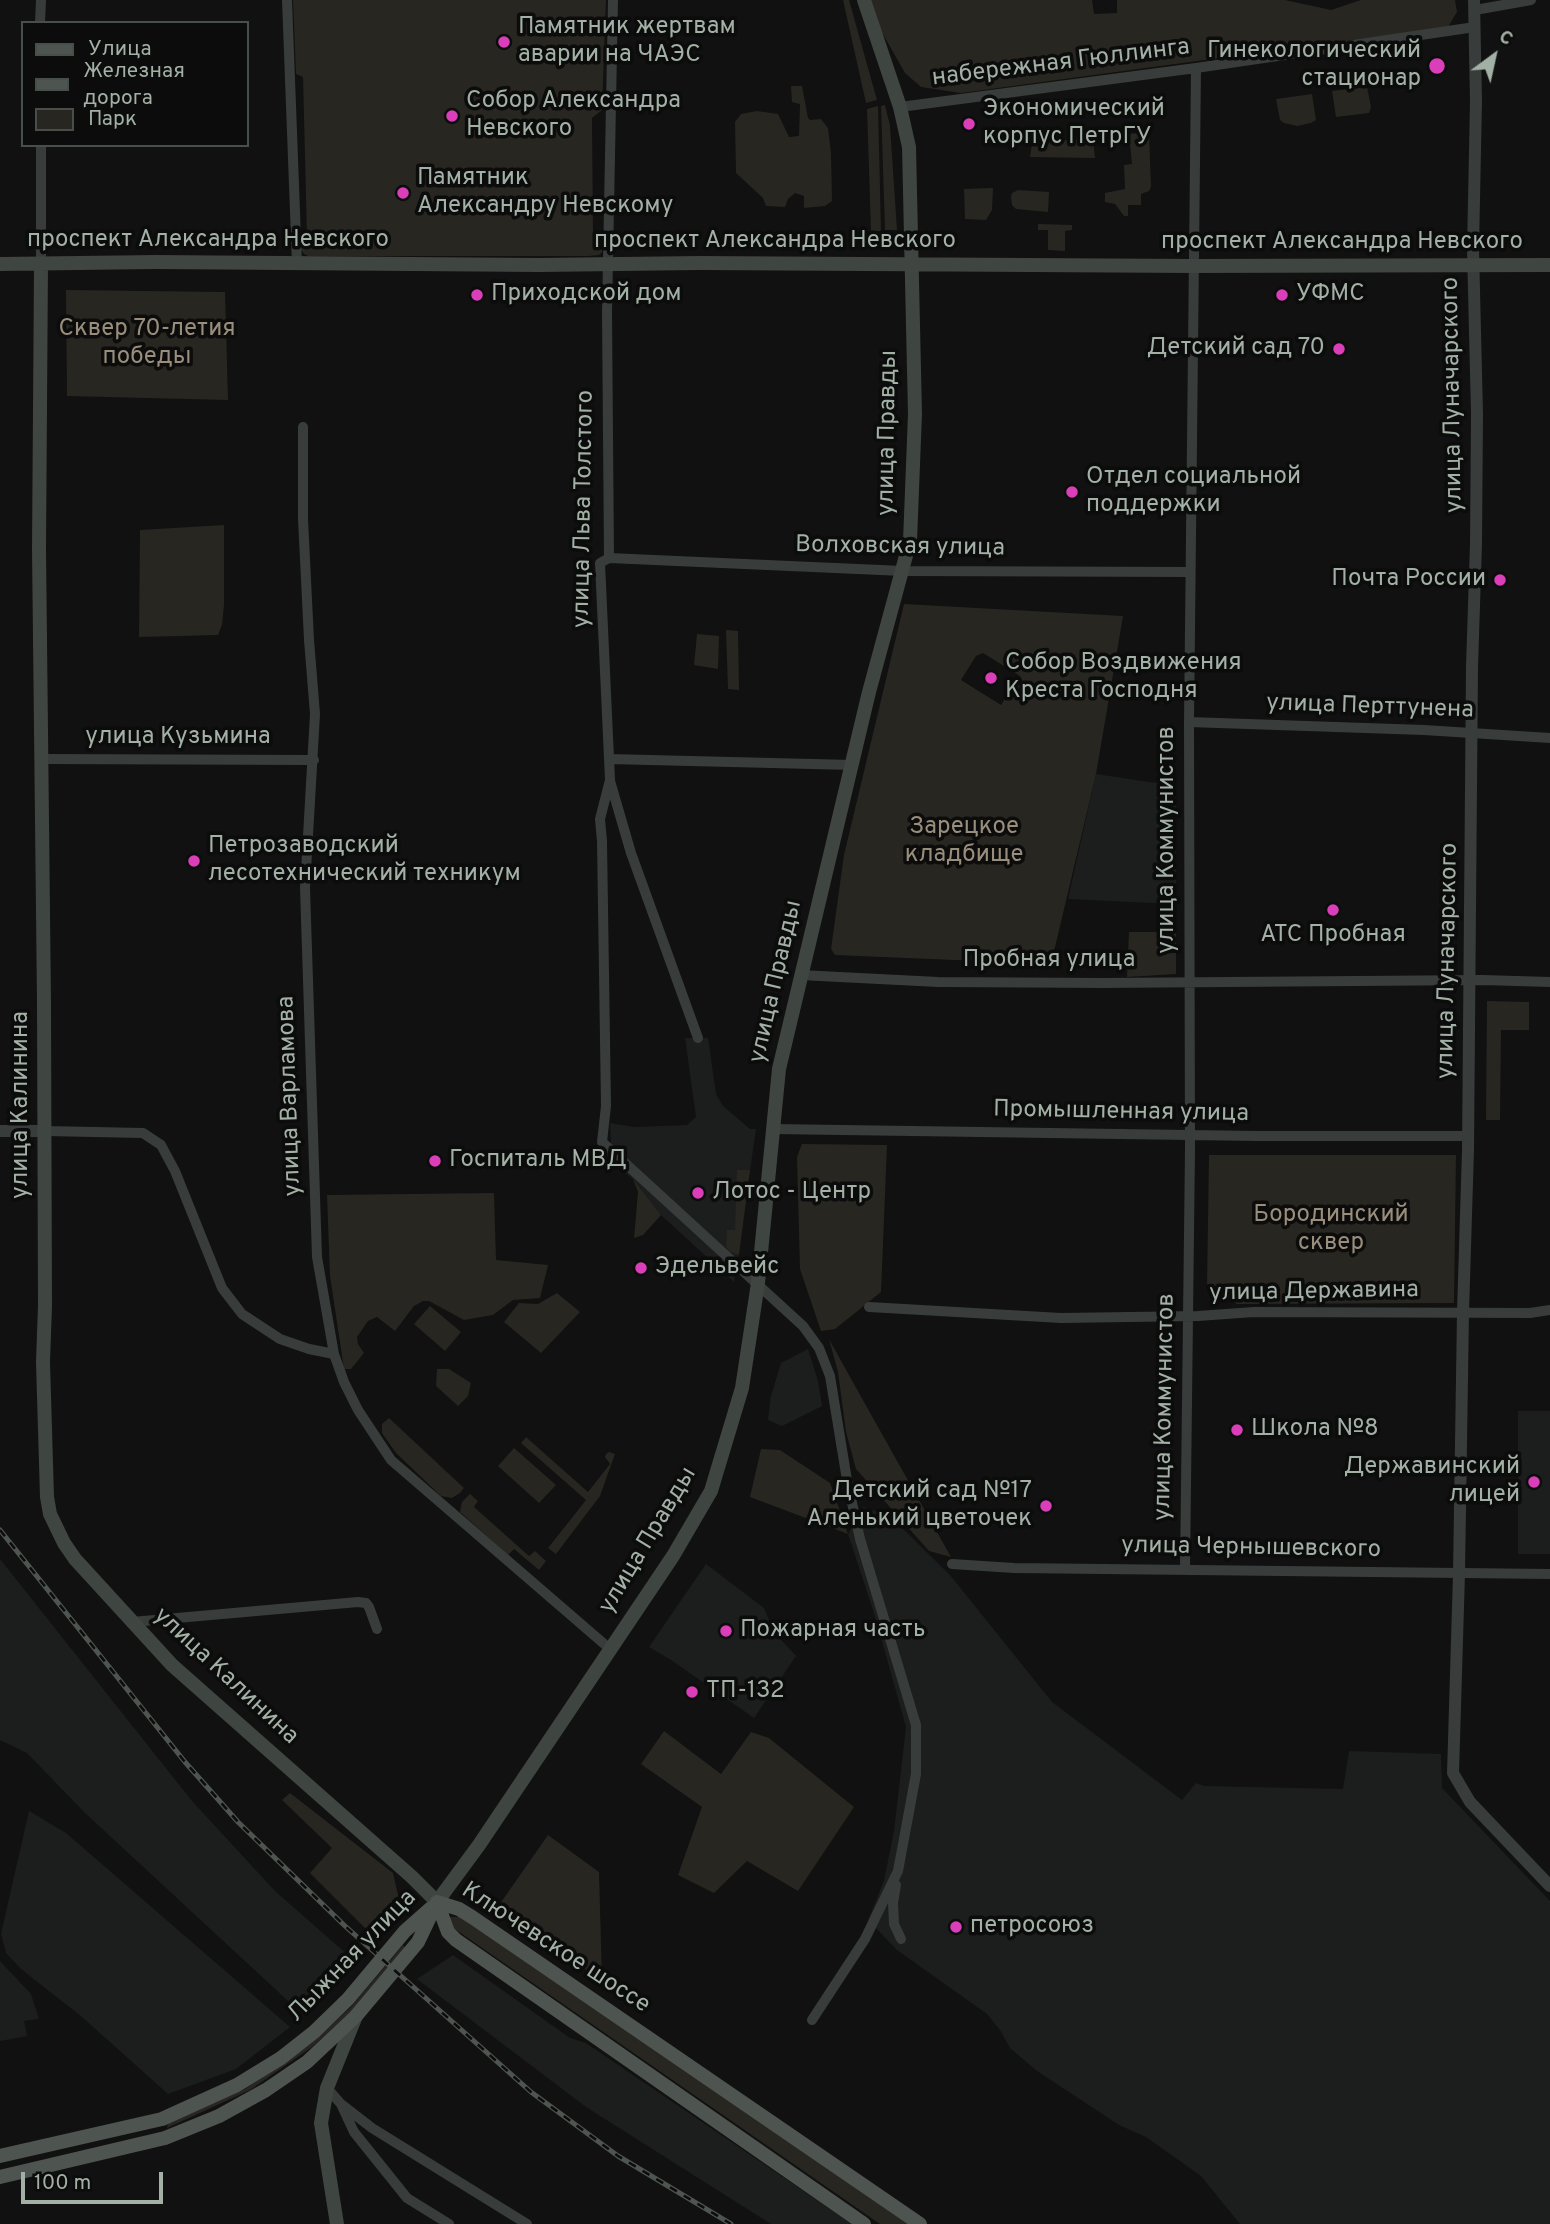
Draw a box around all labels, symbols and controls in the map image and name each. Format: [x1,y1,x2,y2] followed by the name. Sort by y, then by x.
[518,14,736,70] place label: Памятник жертвам аварии на ЧАЭС
[21,21,248,147] legend
[1459,21,1529,91] north arrow
[1494,25,1517,52] text: С
[496,34,512,50] marker: Памятник жертвам аварии на ЧАЭС
[930,34,1192,94] street label: набережная Гюллинга
[88,36,152,63] text: Улица
[1207,38,1421,94] place label: Гинекологический стационар
[1427,56,1447,76] marker: Гинекологический стационар
[83,58,185,112] text: Железная дорога
[466,88,681,144] place label: Собор Александра Невского
[983,96,1165,152] place label: Экономический корпус ПетрГУ
[88,106,137,133] text: Парк
[444,108,460,124] marker: Собор Александра Невского
[961,116,977,132] marker: Экономический корпус ПетрГУ
[417,165,673,221] place label: Памятник Александру Невскому
[395,185,411,201] marker: Памятник Александру Невскому
[27,227,389,255] street label: проспект Александра Невского
[594,228,956,256] street label: проспект Александра Невского
[1161,229,1523,257] street label: проспект Александра Невского
[1438,277,1470,513] street label: улица Луначарского
[491,281,681,309] place label: Приходской дом
[1296,281,1365,309] place label: УФМС
[469,287,485,303] marker: Приходской дом
[1274,287,1290,303] marker: УФМС
[58,316,236,372] park label: Сквер 70-летия победы
[1147,335,1325,363] place label: Детский сад 70
[1331,341,1347,357] marker: Детский сад 70
[873,350,905,516] street label: улица Правды
[569,390,601,628] street label: улица Льва Толстого
[1086,464,1301,520] place label: Отдел социальной поддержки
[1064,484,1080,500] marker: Отдел социальной поддержки
[795,532,1005,564] street label: Волховская улица
[1331,566,1486,594] place label: Почта России
[1492,572,1508,588] marker: Почта России
[1005,650,1242,706] place label: Собор Воздвижения Креста Господня
[983,670,999,686] marker: Собор Воздвижения Креста Господня
[1266,690,1474,726] street label: улица Перттунена
[85,724,271,752] street label: улица Кузьмина
[1154,726,1182,954] street label: улица Коммунистов
[905,814,1023,870] park label: Зарецкое кладбище
[208,833,521,889] place label: Петрозаводский лесотехнический техникум
[1433,843,1465,1079] street label: улица Луначарского
[186,853,202,869] marker: Петрозаводский лесотехнический техникум
[744,898,810,1066] street label: улица Правды
[1325,902,1341,918] marker: АТС Пробная
[1260,922,1406,950] place label: АТС Пробная
[963,947,1135,975] street label: Пробная улица
[273,995,309,1197] street label: улица Варламова
[8,1011,36,1199] street label: улица Калинина
[993,1096,1249,1130] street label: Промышленная улица
[449,1147,627,1175] place label: Госпиталь МВД
[427,1153,443,1169] marker: Госпиталь МВД
[712,1179,871,1207] place label: Лотос - Центр
[690,1185,706,1201] marker: Лотос - Центр
[1253,1202,1409,1258] park label: Бородинский сквер
[655,1254,779,1282] place label: Эдельвейс
[633,1260,649,1276] marker: Эдельвейс
[1209,1277,1419,1309] street label: улица Державина
[1150,1293,1182,1521] street label: улица Коммунистов
[1251,1416,1379,1444] place label: Школа №8
[1229,1422,1245,1438] marker: Школа №8
[1344,1454,1520,1510] place label: Державинский лицей
[594,1462,704,1620] street label: улица Правды
[1526,1474,1542,1490] marker: Державинский лицей
[807,1478,1032,1534] place label: Детский сад №17 Аленький цветочек
[1038,1498,1054,1514] marker: Детский сад №17 Аленький цветочек
[1121,1532,1381,1566] street label: улица Чернышевского
[146,1602,304,1752] street label: улица Калинина
[740,1617,925,1645] place label: Пожарная часть
[718,1623,734,1639] marker: Пожарная часть
[706,1678,785,1706] place label: ТП-132
[684,1684,700,1700] marker: ТП-132
[455,1877,655,2021] street label: Ключевское шоссе
[283,1885,423,2029] street label: Лыжная улица
[970,1913,1094,1941] place label: петросоюз
[948,1919,964,1935] marker: петросоюз
[24,2158,166,2202] scale bar
[34,2170,91,2197] text: 100 m

